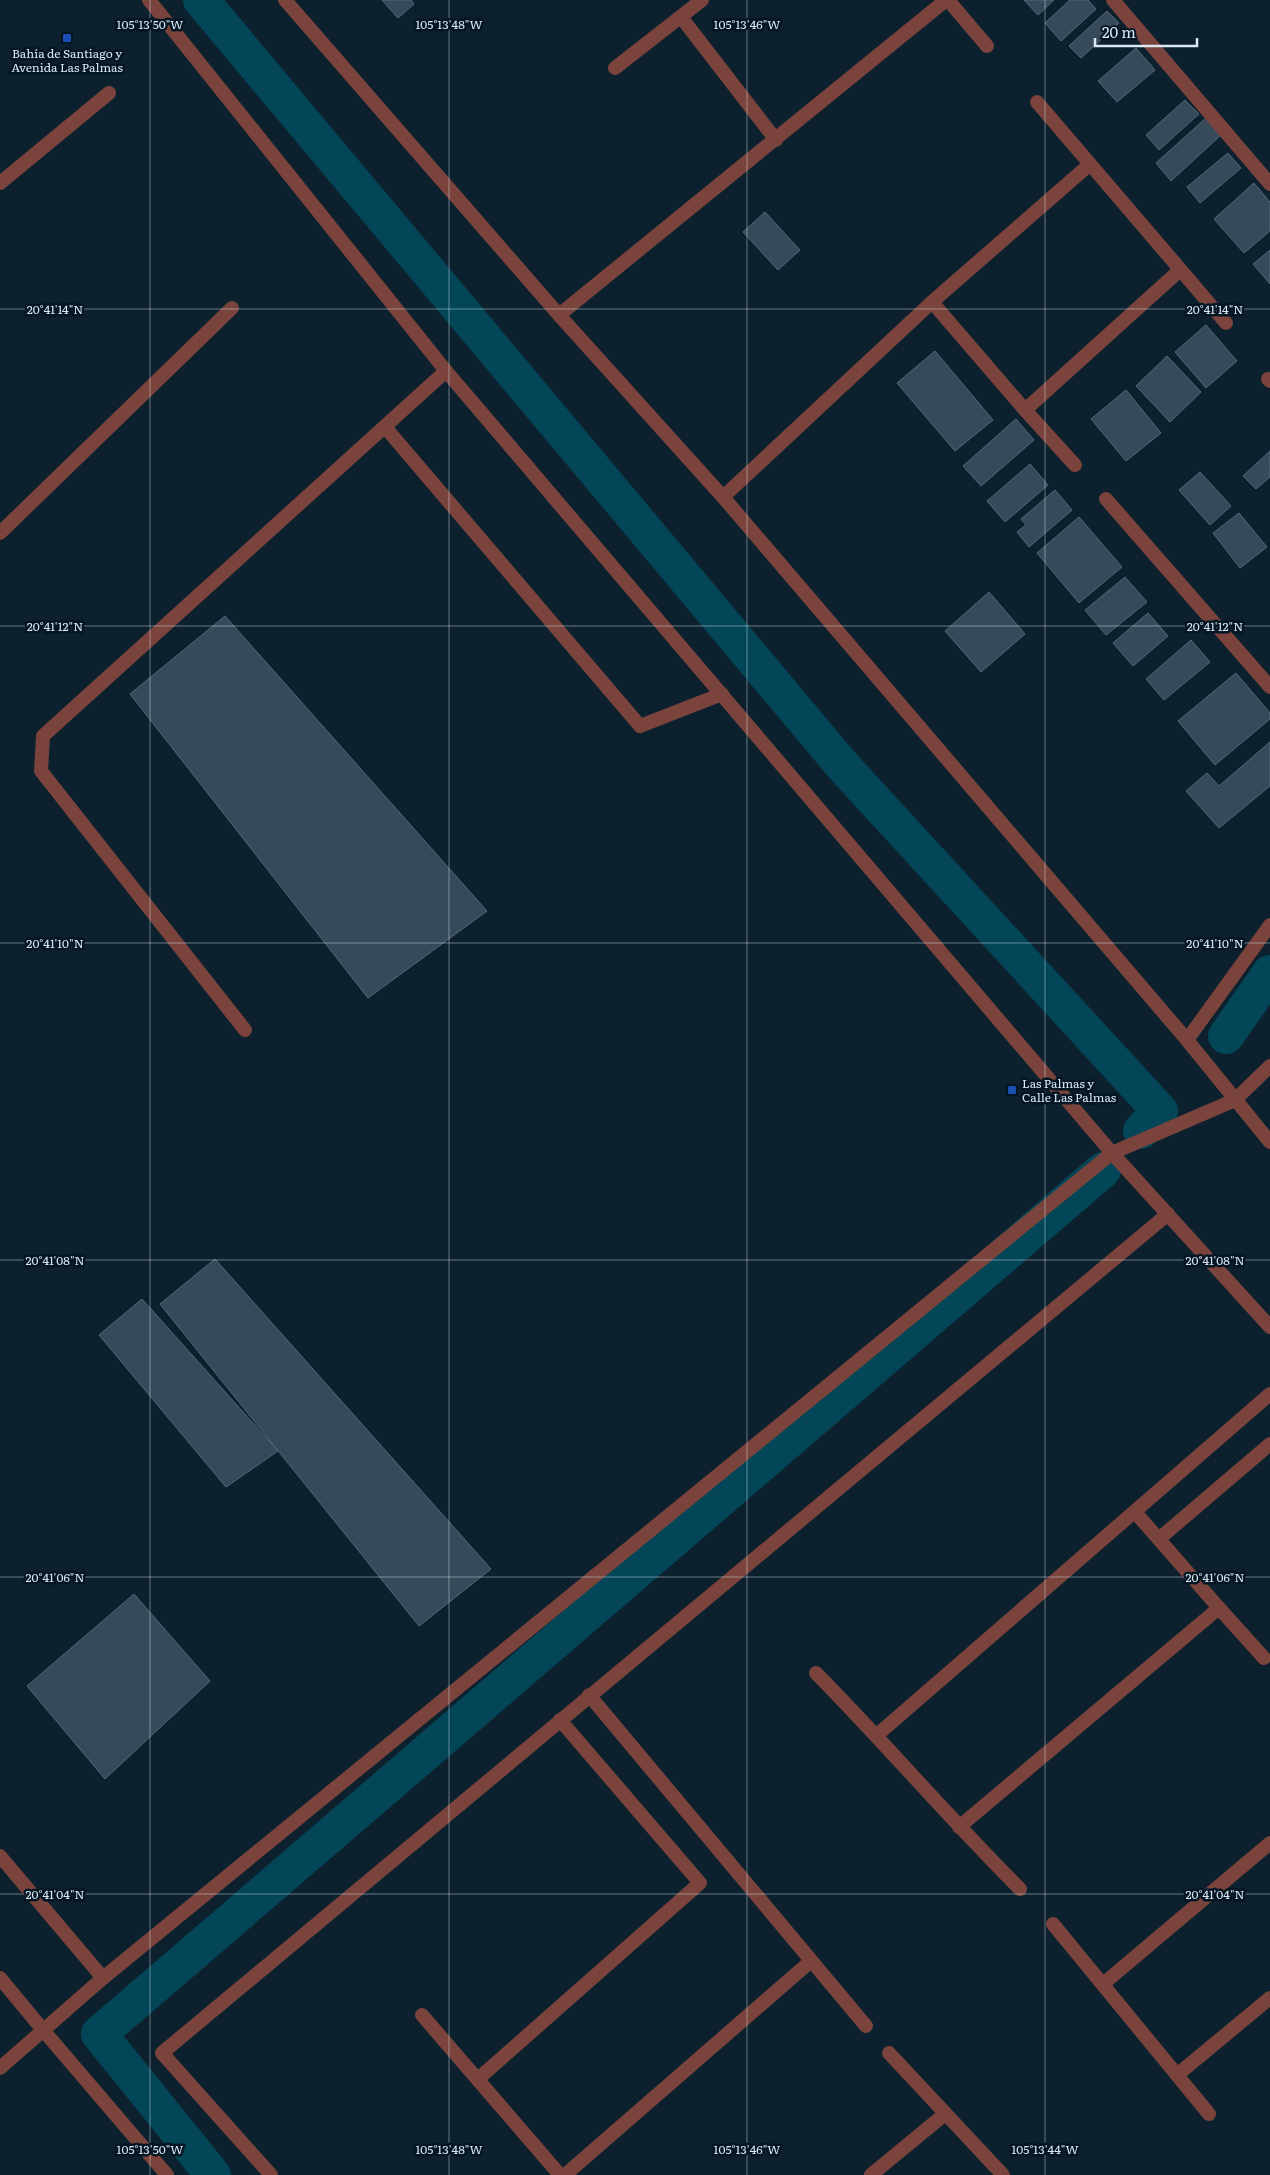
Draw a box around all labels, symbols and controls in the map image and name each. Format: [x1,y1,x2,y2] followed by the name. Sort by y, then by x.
[117,15,183,33] text: 105°13'50"W
[415,15,483,33] text: 105°13'48"W
[714,15,780,33] text: 105°13'46"W
[1095,15,1198,47] scale bar
[1102,20,1136,43] text: 20 m
[61,32,73,44] marker: Bahía de Santiago y Avenida Las Palmas
[11,44,123,76] place label: Bahía de Santiago y Avenida Las Palmas
[27,300,83,318] text: 20°41'14"N
[1187,300,1243,318] text: 20°41'14"N
[27,617,83,635] text: 20°41'12"N
[1187,617,1243,635] text: 20°41'12"N
[26,934,84,952] text: 20°41'10"N
[1186,934,1244,952] text: 20°41'10"N
[1022,1074,1117,1106] place label: Las Palmas y Calle Las Palmas
[1006,1084,1018,1096] marker: Las Palmas y Calle Las Palmas
[25,1251,85,1269] text: 20°41'08"N
[1185,1251,1245,1269] text: 20°41'08"N
[26,1568,84,1586] text: 20°41'06"N
[1186,1568,1244,1586] text: 20°41'06"N
[25,1885,85,1903] text: 20°41'04"N
[1185,1885,1245,1903] text: 20°41'04"N
[117,2140,183,2158] text: 105°13'50"W
[415,2140,483,2158] text: 105°13'48"W
[714,2140,780,2158] text: 105°13'46"W
[1011,2140,1079,2158] text: 105°13'44"W

